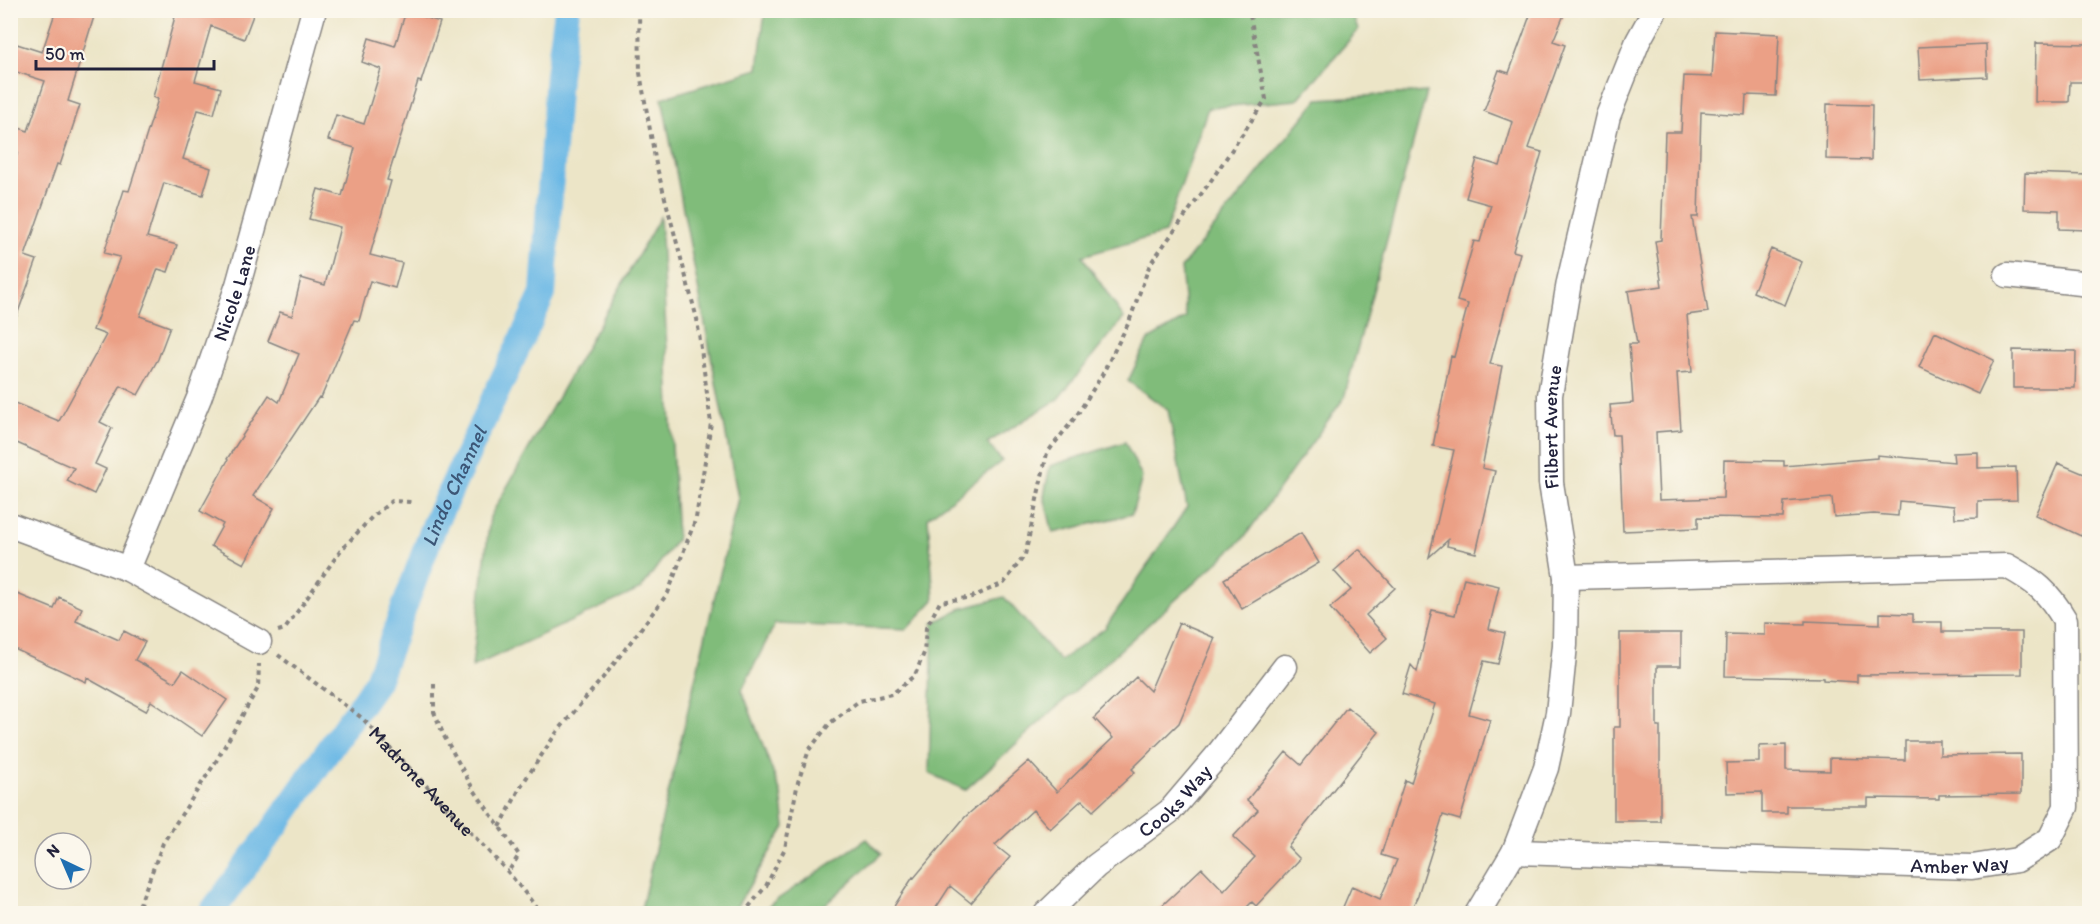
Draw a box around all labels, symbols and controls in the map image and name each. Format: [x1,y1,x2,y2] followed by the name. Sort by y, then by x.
[36,33,214,71] scale bar
[45,43,85,65] text: 50 m
[208,242,260,344] street label: Nicole Lane
[1538,363,1567,491] street label: Filbert Avenue
[415,420,492,550] water label: Lindo Channel
[364,721,480,841] street label: Madrone Avenue
[1134,759,1217,842] street label: Cooks Way
[33,831,93,891] north arrow
[42,840,63,861] text: N
[1910,849,2011,879] street label: Amber Way

